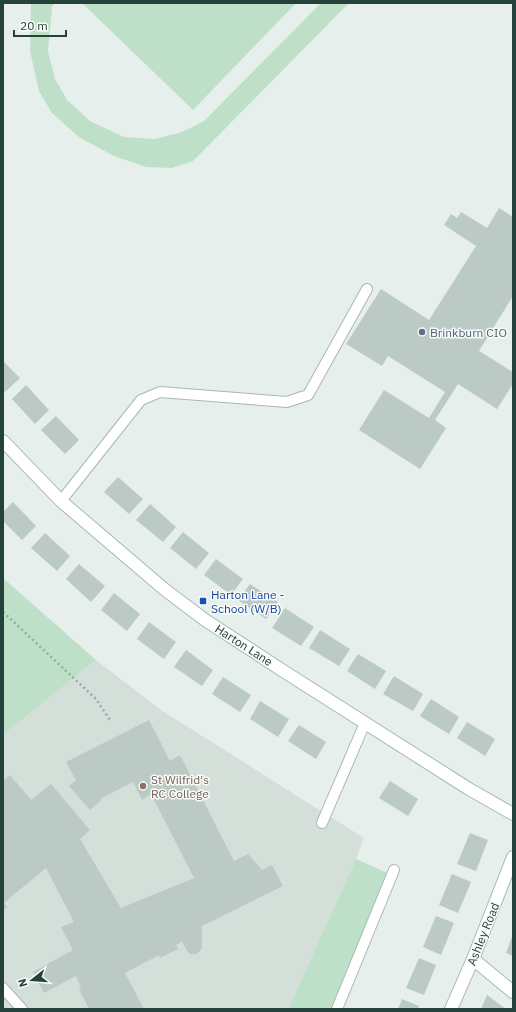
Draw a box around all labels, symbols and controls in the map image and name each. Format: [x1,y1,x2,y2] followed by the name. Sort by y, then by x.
[14,12,66,38] scale bar
[20,18,48,33] text: 20 m
[430,325,507,340] place label: Brinkburn CIO
[417,327,427,337] marker: Brinkburn CIO
[211,587,284,616] place label: Harton Lane - School (W/B)
[198,596,208,606] marker: Harton Lane - School (W/B)
[212,621,276,669] street label: Harton Lane
[151,772,209,801] place label: St Wilfrid's RC College
[138,781,148,791] marker: St Wilfrid's RC College
[464,900,502,968] street label: Ashley Road
[12,960,52,1000] north arrow
[15,977,30,989] text: N

